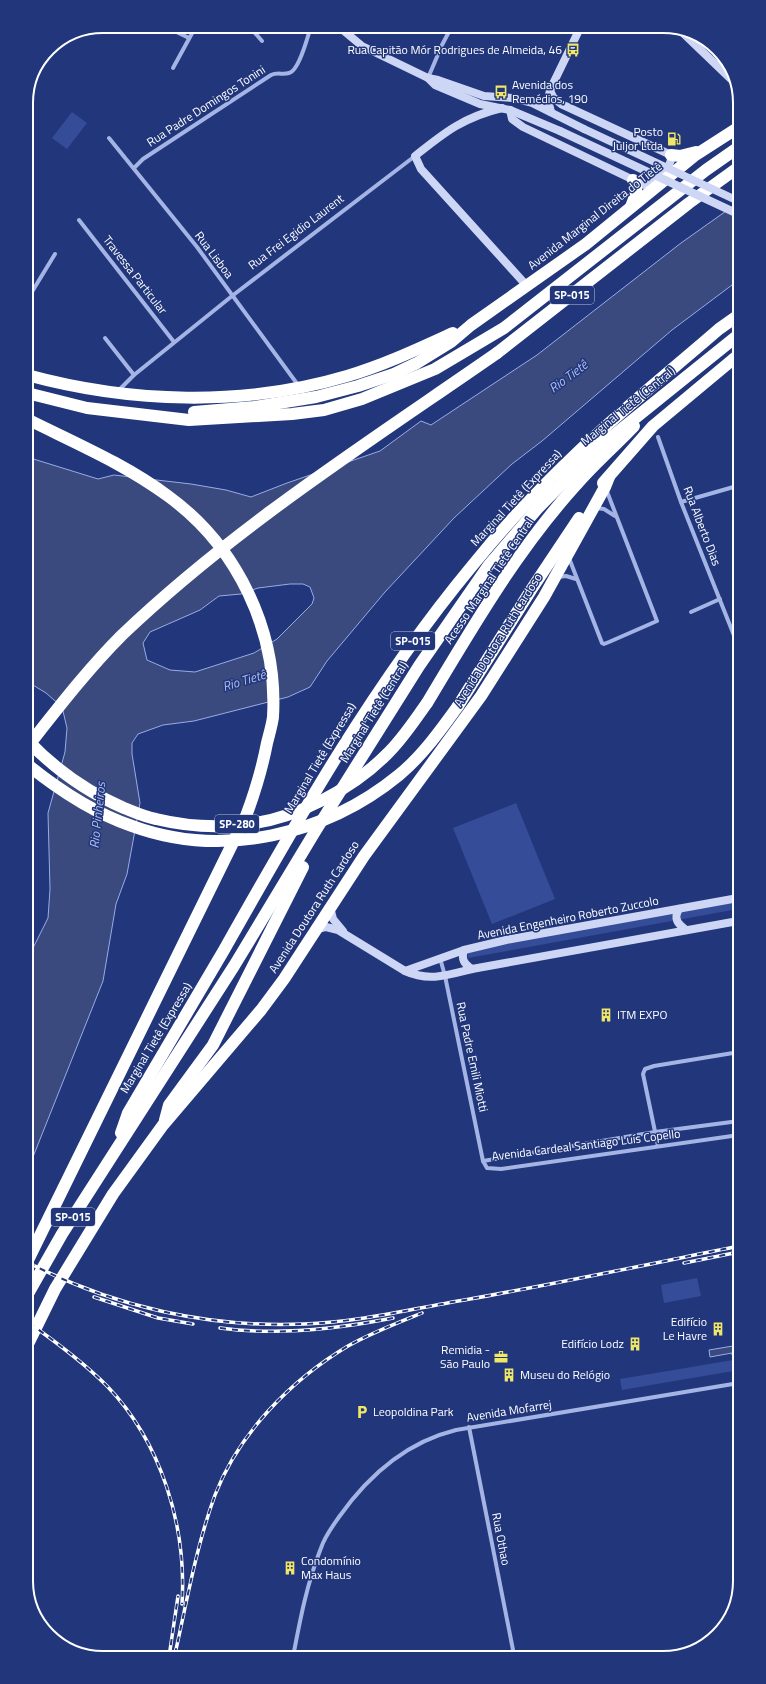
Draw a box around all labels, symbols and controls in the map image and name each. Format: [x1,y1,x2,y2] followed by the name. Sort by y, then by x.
[347,40,562,59] place label: Rua Capitão Mór Rodrigues de Almeida, 46
[565,42,581,58] bus stop icon: Rua Capitão Mór Rodrigues de Almeida, 46
[143,60,269,151] street label: Rua Padre Domingos Tonini
[512,75,588,108] place label: Avenida dos Remédios, 190
[493,84,509,100] bus stop icon: Avenida dos Remédios, 190
[613,122,663,155] place label: Posto Juljor Ltda
[666,131,682,147] fuel station icon: Posto Juljor Ltda
[523,157,666,274] street label: Avenida Marginal Direita do Tietê
[244,189,348,274] street label: Rua Frei Egidio Laurent
[190,227,239,282] street label: Rua Lisboa
[99,231,172,318] street label: Travessa Particular
[550,286,594,304] road number: SP-015
[544,354,592,397] water label: Rio Tietê
[576,361,679,450] street label: Marginal Tietê (Central)
[465,445,566,550] street label: Marginal Tietê (Expressa)
[679,483,727,569] street label: Rua Alberto Dias
[439,514,538,648] street label: Acesso Marginal Tietê Central
[449,569,547,710] street label: Avenida Doutora Ruth Cardoso
[391,632,435,650] road number: SP-015
[335,657,413,766] street label: Marginal Tietê (Central)
[220,664,269,696] water label: Rio Tietê
[279,699,360,817] street label: Marginal Tietê (Expressa)
[84,779,111,849] water label: Rio Pinheiros
[215,815,259,833] road number: SP-280
[263,837,364,977] street label: Avenida Doutora Ruth Cardoso
[476,891,660,944] street label: Avenida Engenheiro Roberto Zuccolo
[115,979,196,1097] street label: Marginal Tietê (Expressa)
[452,1000,493,1114] street label: Rua Padre Emili Miotti
[617,1005,667,1024] place label: ITM EXPO
[598,1007,614,1023] building icon: ITM EXPO
[491,1124,681,1166] street label: Avenida Cardeal Santiago Luís Copello
[51,1208,95,1226] road number: SP-015
[663,1312,707,1345] place label: Edifício Le Havre
[710,1321,726,1337] building icon: Edifício Le Havre
[561,1334,624,1353] place label: Edifício Lodz
[627,1336,643,1352] building icon: Edifício Lodz
[440,1340,490,1373] place label: Remidia - São Paulo
[493,1349,509,1365] office icon: Remidia - São Paulo
[520,1365,610,1384] place label: Museu do Relógio
[501,1367,517,1383] building icon: Museu do Relógio
[465,1394,553,1427] street label: Avenida Mofarrej
[373,1402,454,1421] place label: Leopoldina Park
[354,1404,370,1420] parking icon: Leopoldina Park
[487,1511,516,1567] street label: Rua Othao
[301,1551,361,1584] place label: Condomínio Max Haus
[282,1560,298,1576] building icon: Condomínio Max Haus

